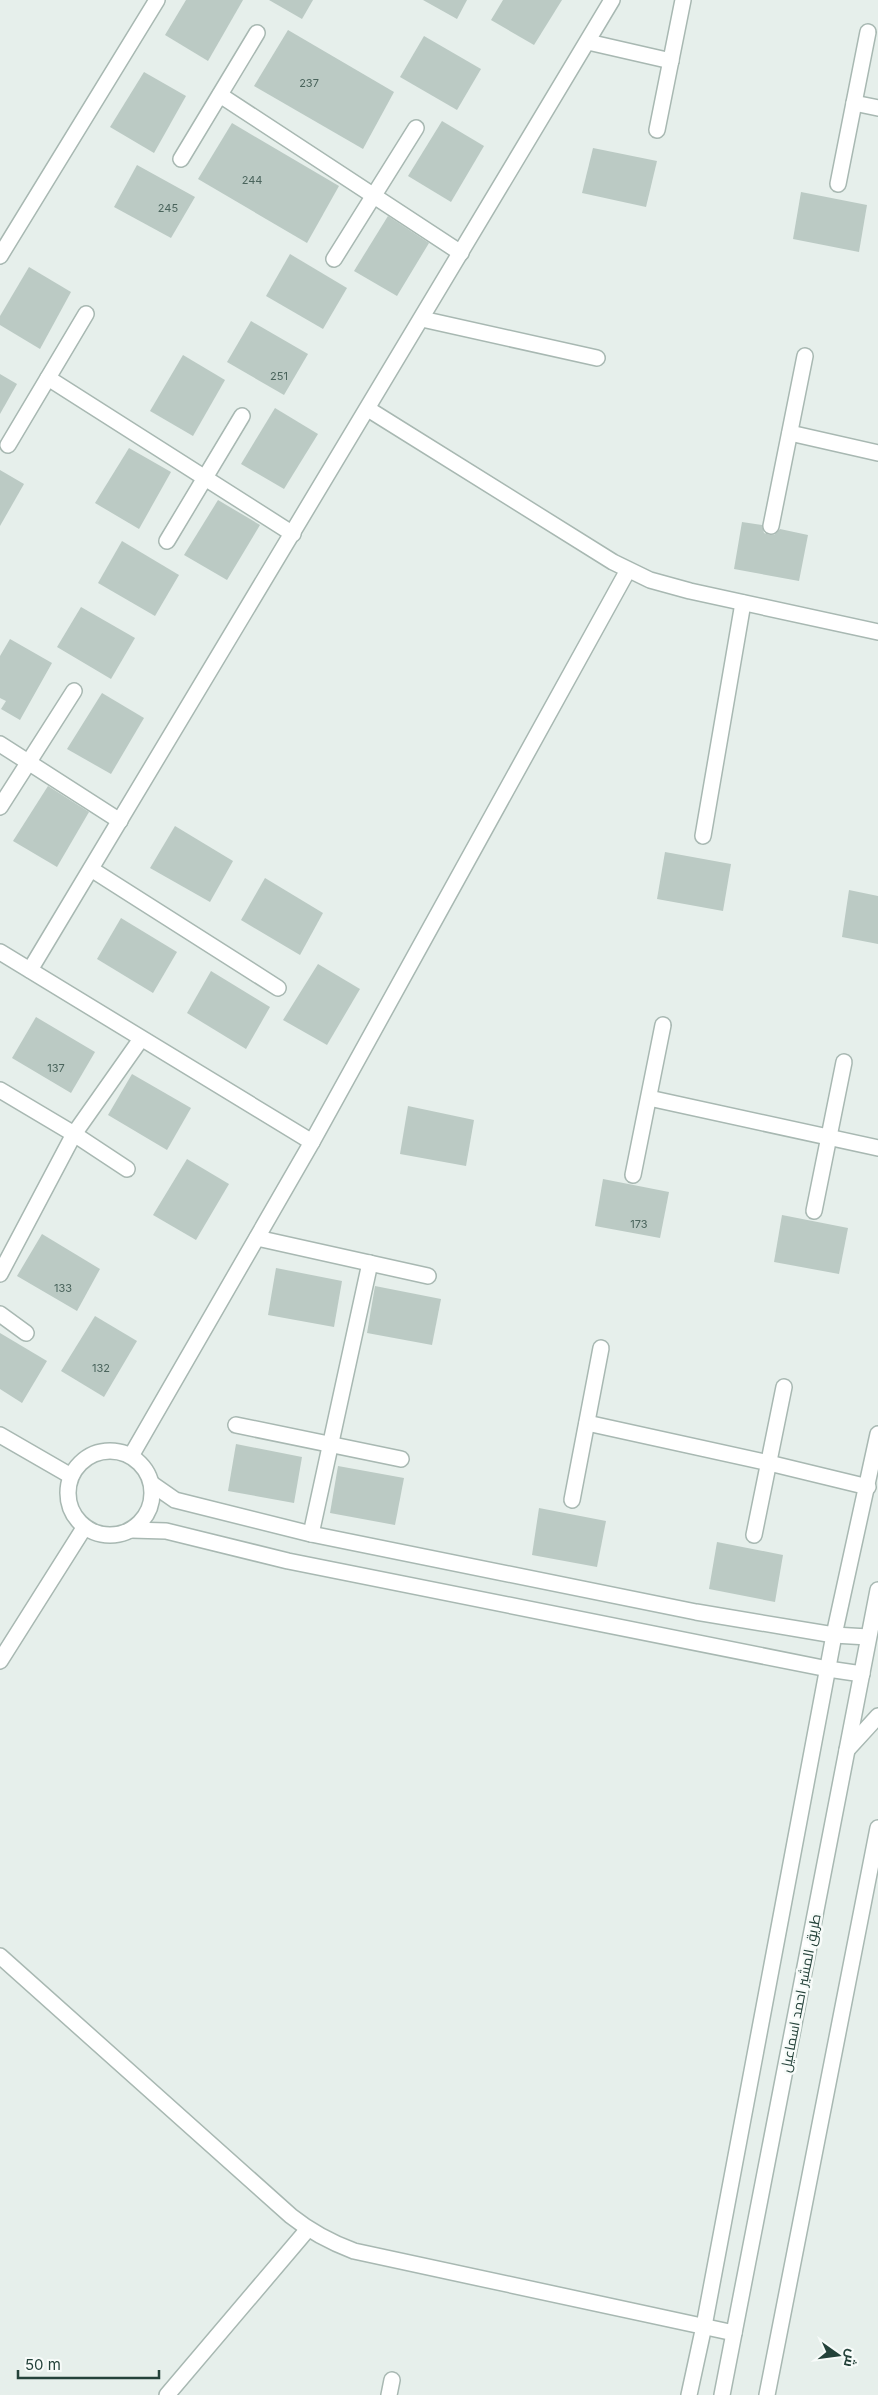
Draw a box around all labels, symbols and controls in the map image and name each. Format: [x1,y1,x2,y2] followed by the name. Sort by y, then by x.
[299,76,319,90] house number: 237
[242,173,262,187] house number: 244
[158,201,178,215] house number: 245
[270,369,288,383] house number: 251
[47,1061,65,1075] house number: 137
[630,1217,648,1231] house number: 173
[54,1281,72,1295] house number: 133
[92,1361,110,1375] house number: 132
[776,1912,825,2074] street label: طريق المشير احمد اسماعيل
[813,2330,863,2380] north arrow
[840,2347,862,2369] text: ش
[18,2348,159,2380] scale bar
[25,2355,61,2374] text: 50 m

